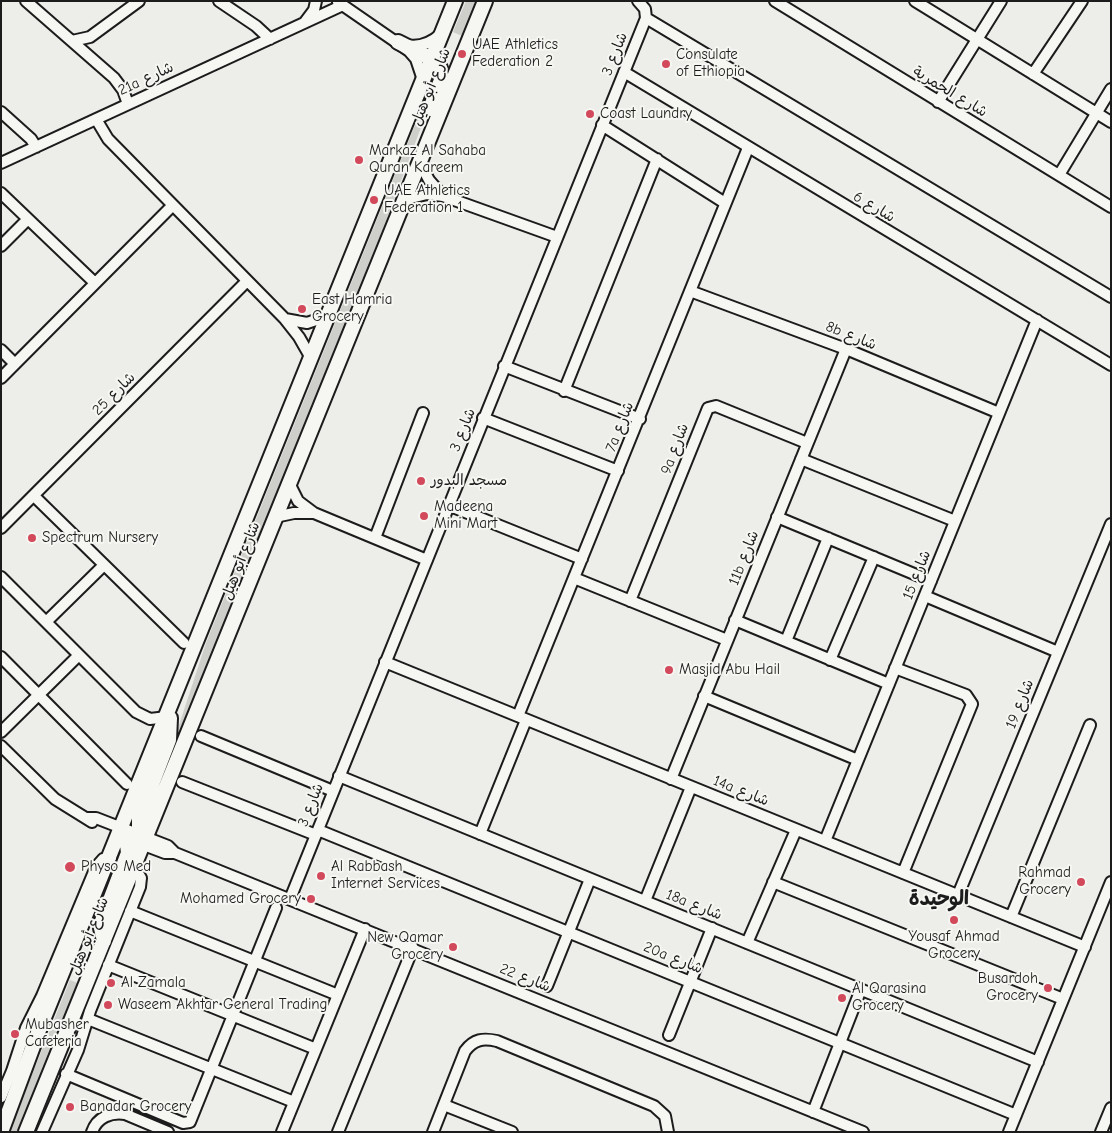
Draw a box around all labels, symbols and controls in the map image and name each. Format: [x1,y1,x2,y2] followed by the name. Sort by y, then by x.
[598,30,632,78] street label: شارع 3
[472,36,558,71] place label: UAE Athletics Federation 2
[407,45,455,129] street label: شارع أبو هيل
[676,46,745,81] place label: Consulate of Ethiopia
[456,48,468,60] marker: UAE Athletics Federation 2
[115,58,177,100] street label: 21a شارع
[660,58,672,70] marker: Consulate of Ethiopia
[909,63,991,121] street label: شارع الحمرية
[600,105,692,123] place label: Coast Laundry
[584,108,596,120] marker: Coast Laundry
[369,142,486,177] place label: Markaz Al Sahaba Quran Kareem
[353,154,365,166] marker: Markaz Al Sahaba Quran Kareem
[384,182,470,217] place label: UAE Athletics Federation 1
[850,188,898,226] street label: شارع 6
[368,194,380,206] marker: UAE Athletics Federation 1
[312,291,392,326] place label: East Hamria Grocery
[296,303,308,315] marker: East Hamria Grocery
[823,318,879,354] street label: 8b شارع
[89,369,139,419] street label: شارع 25
[602,399,638,455] street label: 7a شارع
[446,406,480,454] street label: شارع 3
[657,421,693,477] street label: 9a شارع
[431,472,507,490] place label: مسجد البدور
[415,475,427,487] marker: مسجد البدور
[434,498,497,533] place label: Madeena Mini Mart
[418,510,430,522] marker: Madeena Mini Mart
[218,519,264,603] street label: شارع أبو هيل
[725,528,763,588] street label: 11b شارع
[42,529,158,547] place label: Spectrum Nursery
[26,532,38,544] marker: Spectrum Nursery
[899,548,935,602] street label: شارع 15
[679,661,780,679] place label: Masjid Abu Hail
[663,664,675,676] marker: Masjid Abu Hail
[1002,677,1038,731] street label: شارع 19
[711,772,771,810] street label: 14a شارع
[294,781,328,829] street label: شارع 3
[81,858,151,876] place label: Physo Med
[331,858,440,893] place label: Al Rabbash Internet Services
[63,860,77,874] marker: Physo Med
[1018,864,1071,899] place label: Rahmad Grocery
[315,870,327,882] marker: Al Rabbash Internet Services
[1075,876,1087,888] marker: Rahmad Grocery
[663,886,725,924] street label: 18a شارع
[909,887,969,911] district label: الوحيدة
[180,890,301,908] place label: Mohamed Grocery
[305,893,317,905] marker: Mohamed Grocery
[65,894,113,978] street label: شارع أبو هيل
[948,914,960,926] marker: Yousaf Ahmad Grocery
[908,928,1000,963] place label: Yousaf Ahmad Grocery
[367,929,443,964] place label: New Qamar Grocery
[641,938,705,978] street label: 20a شارع
[447,941,459,953] marker: New Qamar Grocery
[497,960,553,996] street label: شارع 22
[978,970,1038,1005] place label: Busardoh Grocery
[121,974,186,992] place label: Al Zamala
[105,977,117,989] marker: Al Zamala
[852,980,926,1015] place label: Al Qarasina Grocery
[1042,982,1054,994] marker: Busardoh Grocery
[836,992,848,1004] marker: Al Qarasina Grocery
[118,996,328,1014] place label: Waseem Akhtar General Trading
[102,999,114,1011] marker: Waseem Akhtar General Trading
[25,1016,89,1051] place label: Mubasher Cafeteria
[9,1028,21,1040] marker: Mubasher Cafeteria
[80,1098,192,1116] place label: Banadar Grocery
[64,1101,76,1113] marker: Banadar Grocery

